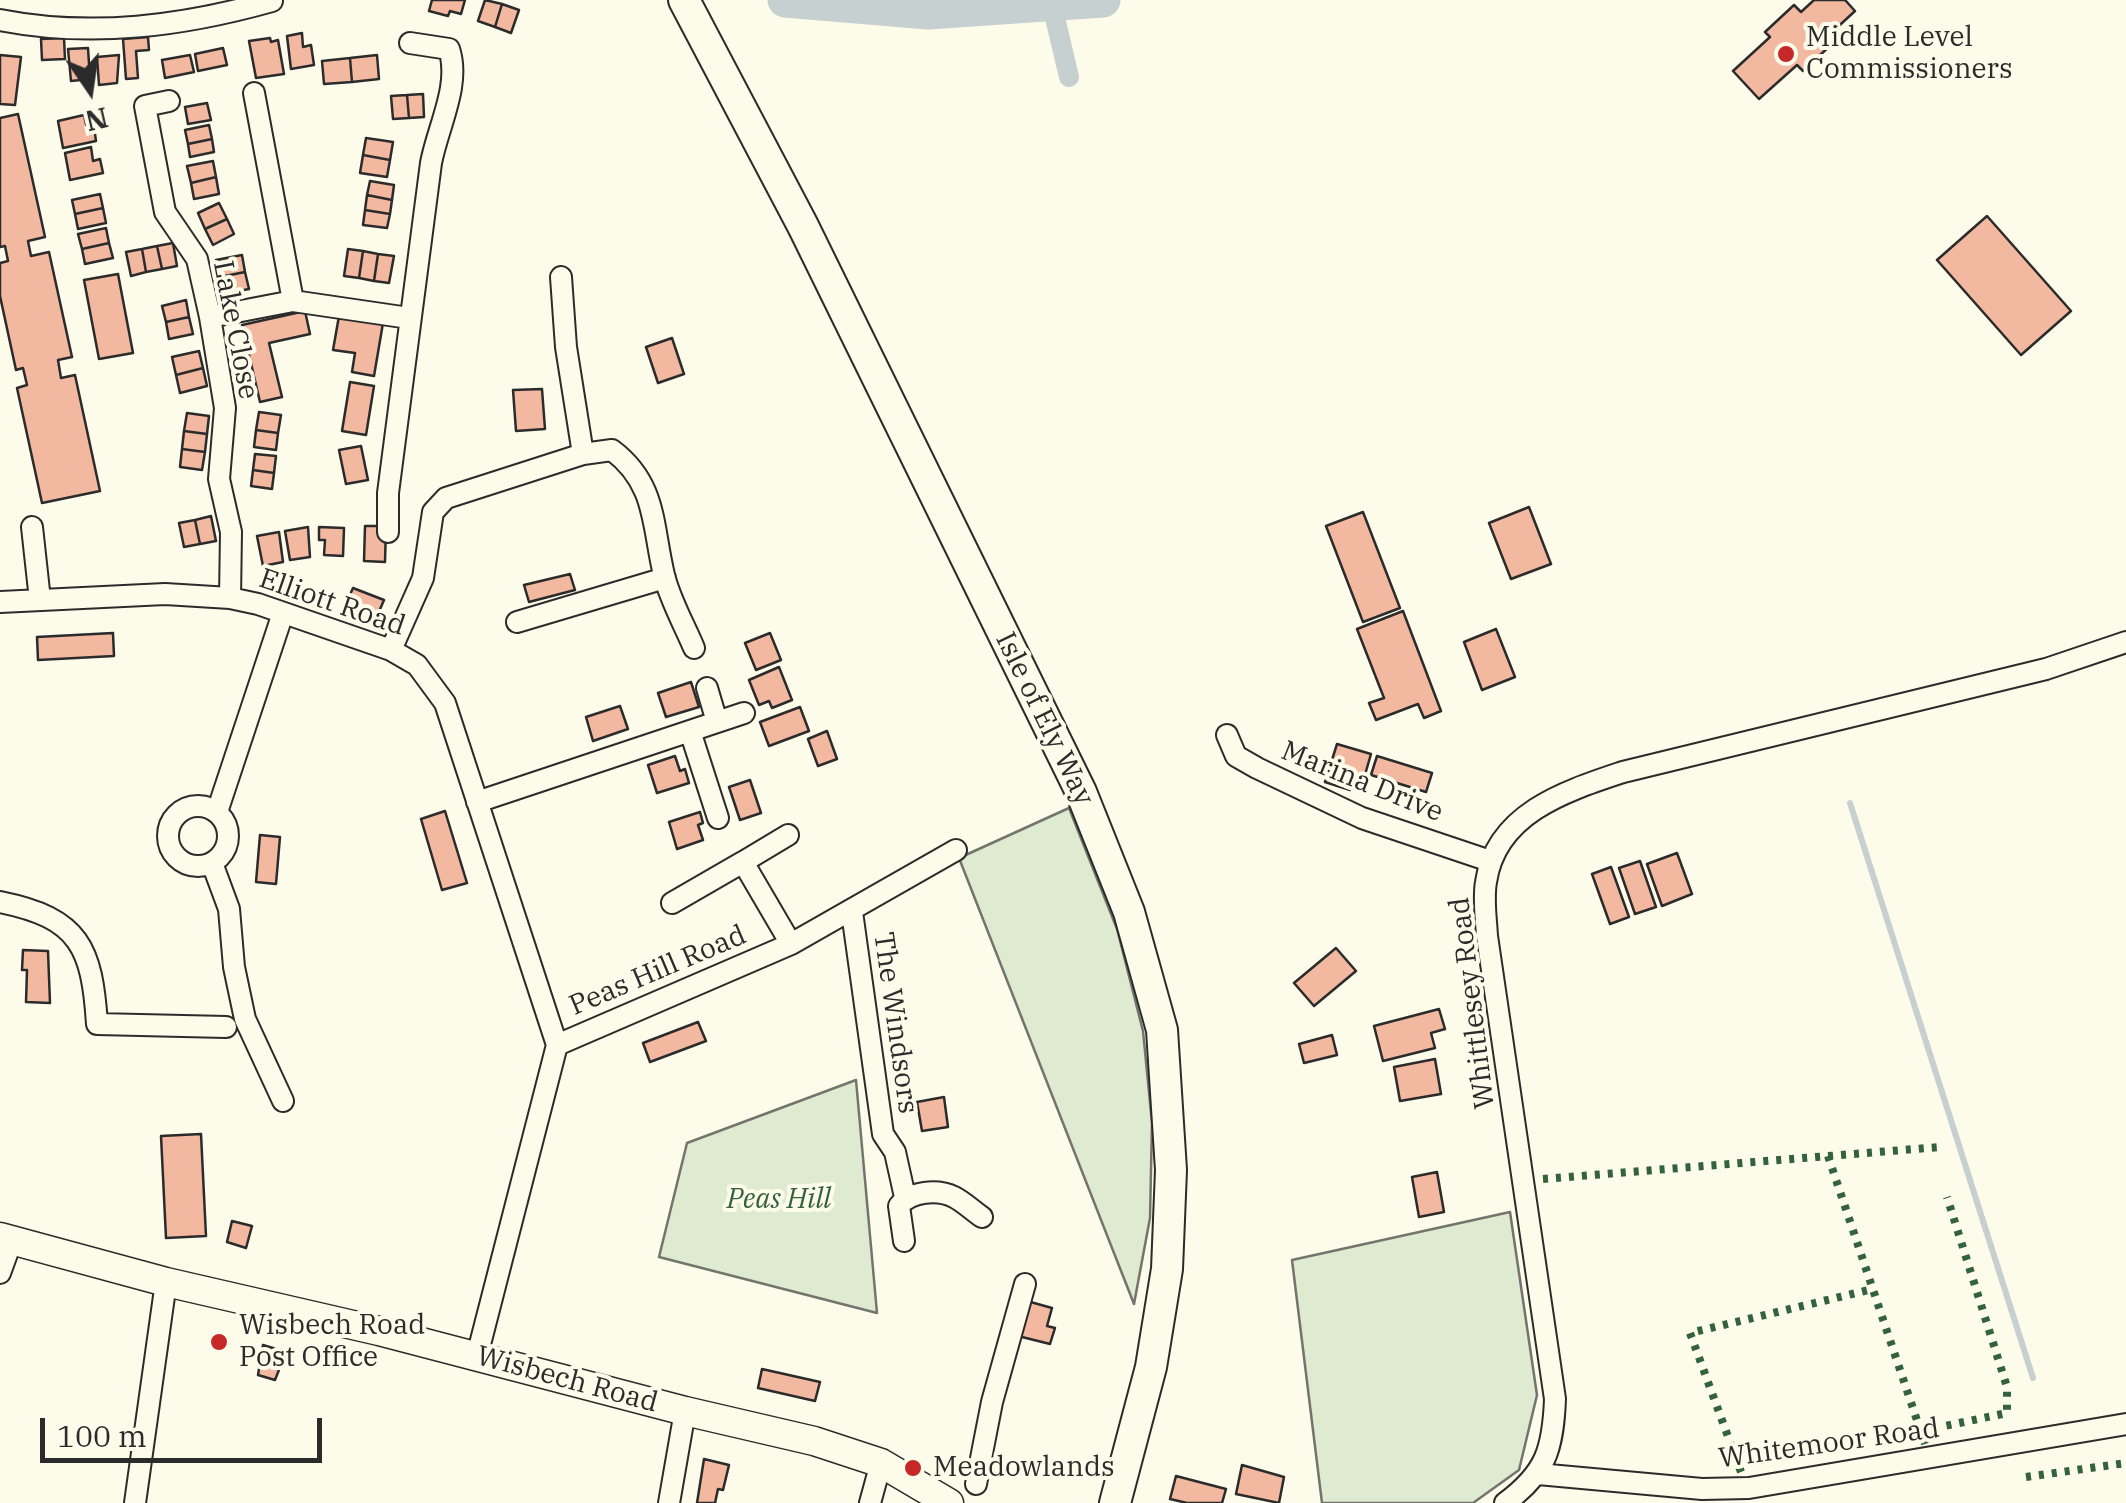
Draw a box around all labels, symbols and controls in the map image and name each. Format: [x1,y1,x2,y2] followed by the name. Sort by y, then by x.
[1806,21,2013,87] place label: Middle Level Commissioners
[40,40,140,140] north arrow
[1775,43,1797,65] marker: Middle Level Commissioners
[82,99,112,140] text: N
[205,258,265,402] street label: Lake Close
[255,562,409,644] street label: Elliott Road
[988,627,1100,811] street label: Isle of Ely Way
[1276,734,1448,830] street label: Marina Drive
[1443,895,1503,1111] street label: Whittlesey Road
[565,919,751,1023] street label: Peas Hill Road
[866,930,924,1116] street label: The Windsors
[727,1183,831,1217] park label: Peas Hill
[239,1309,425,1375] place label: Wisbech Road Post Office
[208,1331,230,1353] marker: Wisbech Road Post Office
[473,1340,661,1420] street label: Wisbech Road
[45,1398,328,1460] scale bar
[1716,1412,1942,1476] street label: Whitemoor Road
[57,1416,147,1455] text: 100 m
[933,1451,1115,1485] place label: Meadowlands
[902,1457,924,1479] marker: Meadowlands

